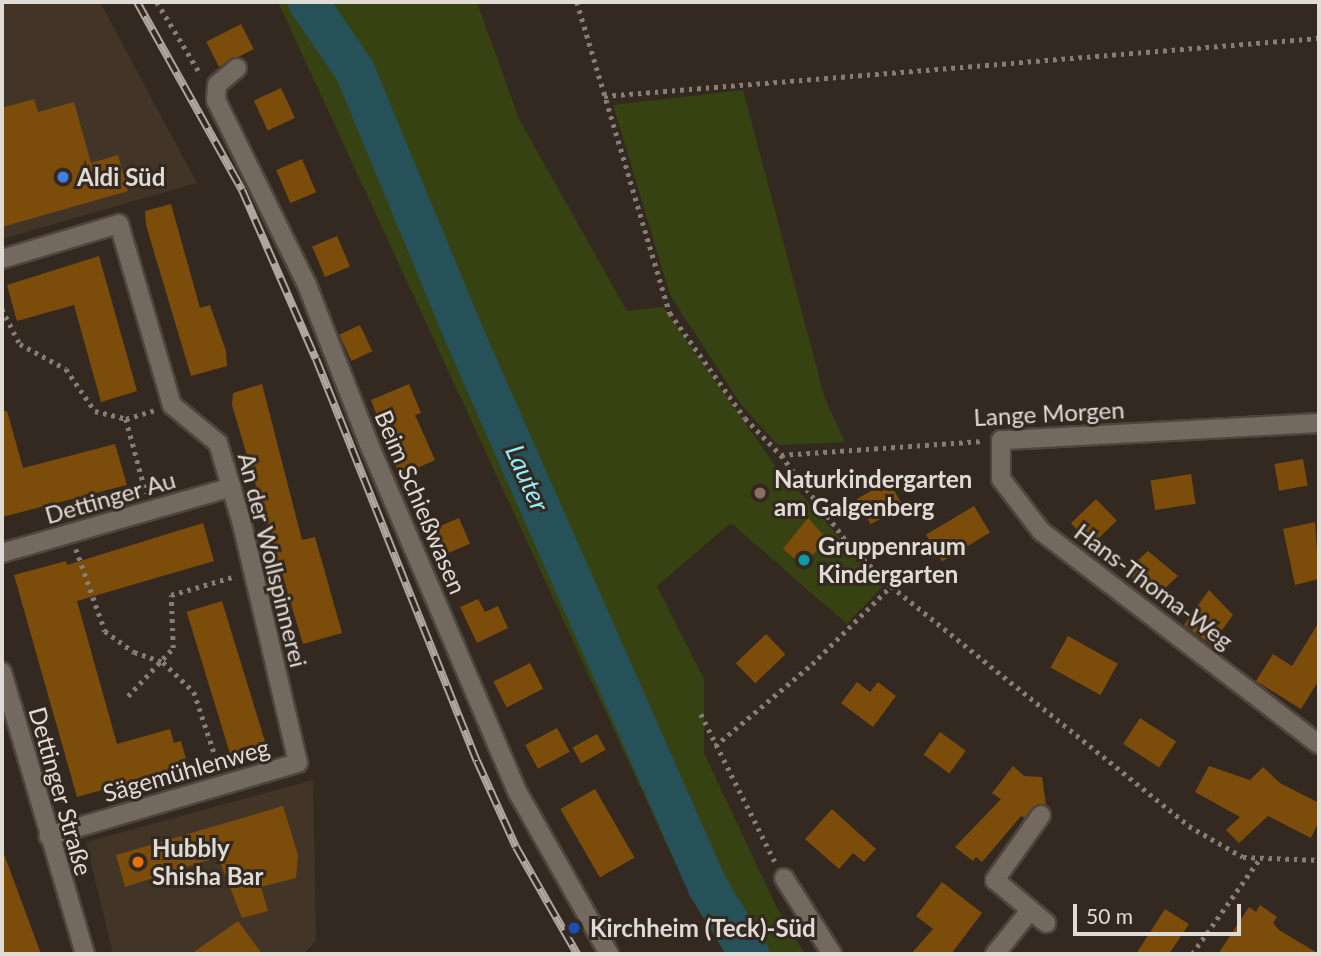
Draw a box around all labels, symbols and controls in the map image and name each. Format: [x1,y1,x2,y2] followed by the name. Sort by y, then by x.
[77,163,165,191] place label: Aldi Süd
[55,169,71,185] marker: Aldi Süd
[973,395,1125,431] street label: Lange Morgen
[369,406,473,598] street label: Beim Schießwasen
[499,440,555,516] water label: Lauter
[232,449,314,671] street label: An der Wollspinnerei
[41,464,179,530] street label: Dettinger Au
[774,465,972,521] place label: Naturkindergarten am Galgenberg
[752,485,768,501] marker: Naturkindergarten am Galgenberg
[1069,517,1239,655] street label: Hans-Thoma-Weg
[818,532,966,588] place label: Gruppenraum Kindergarten
[796,552,812,568] marker: Gruppenraum Kindergarten
[23,703,99,879] street label: Dettinger Straße
[99,732,273,808] street label: Sägemühlenweg
[152,834,263,890] place label: Hubbly Shisha Bar
[130,854,146,870] marker: Hubbly Shisha Bar
[1076,890,1244,934] scale bar
[1086,903,1133,928] text: 50 m
[590,914,816,942] place label: Kirchheim (Teck)-Süd
[564,918,584,938] marker: Kirchheim (Teck)-Süd

